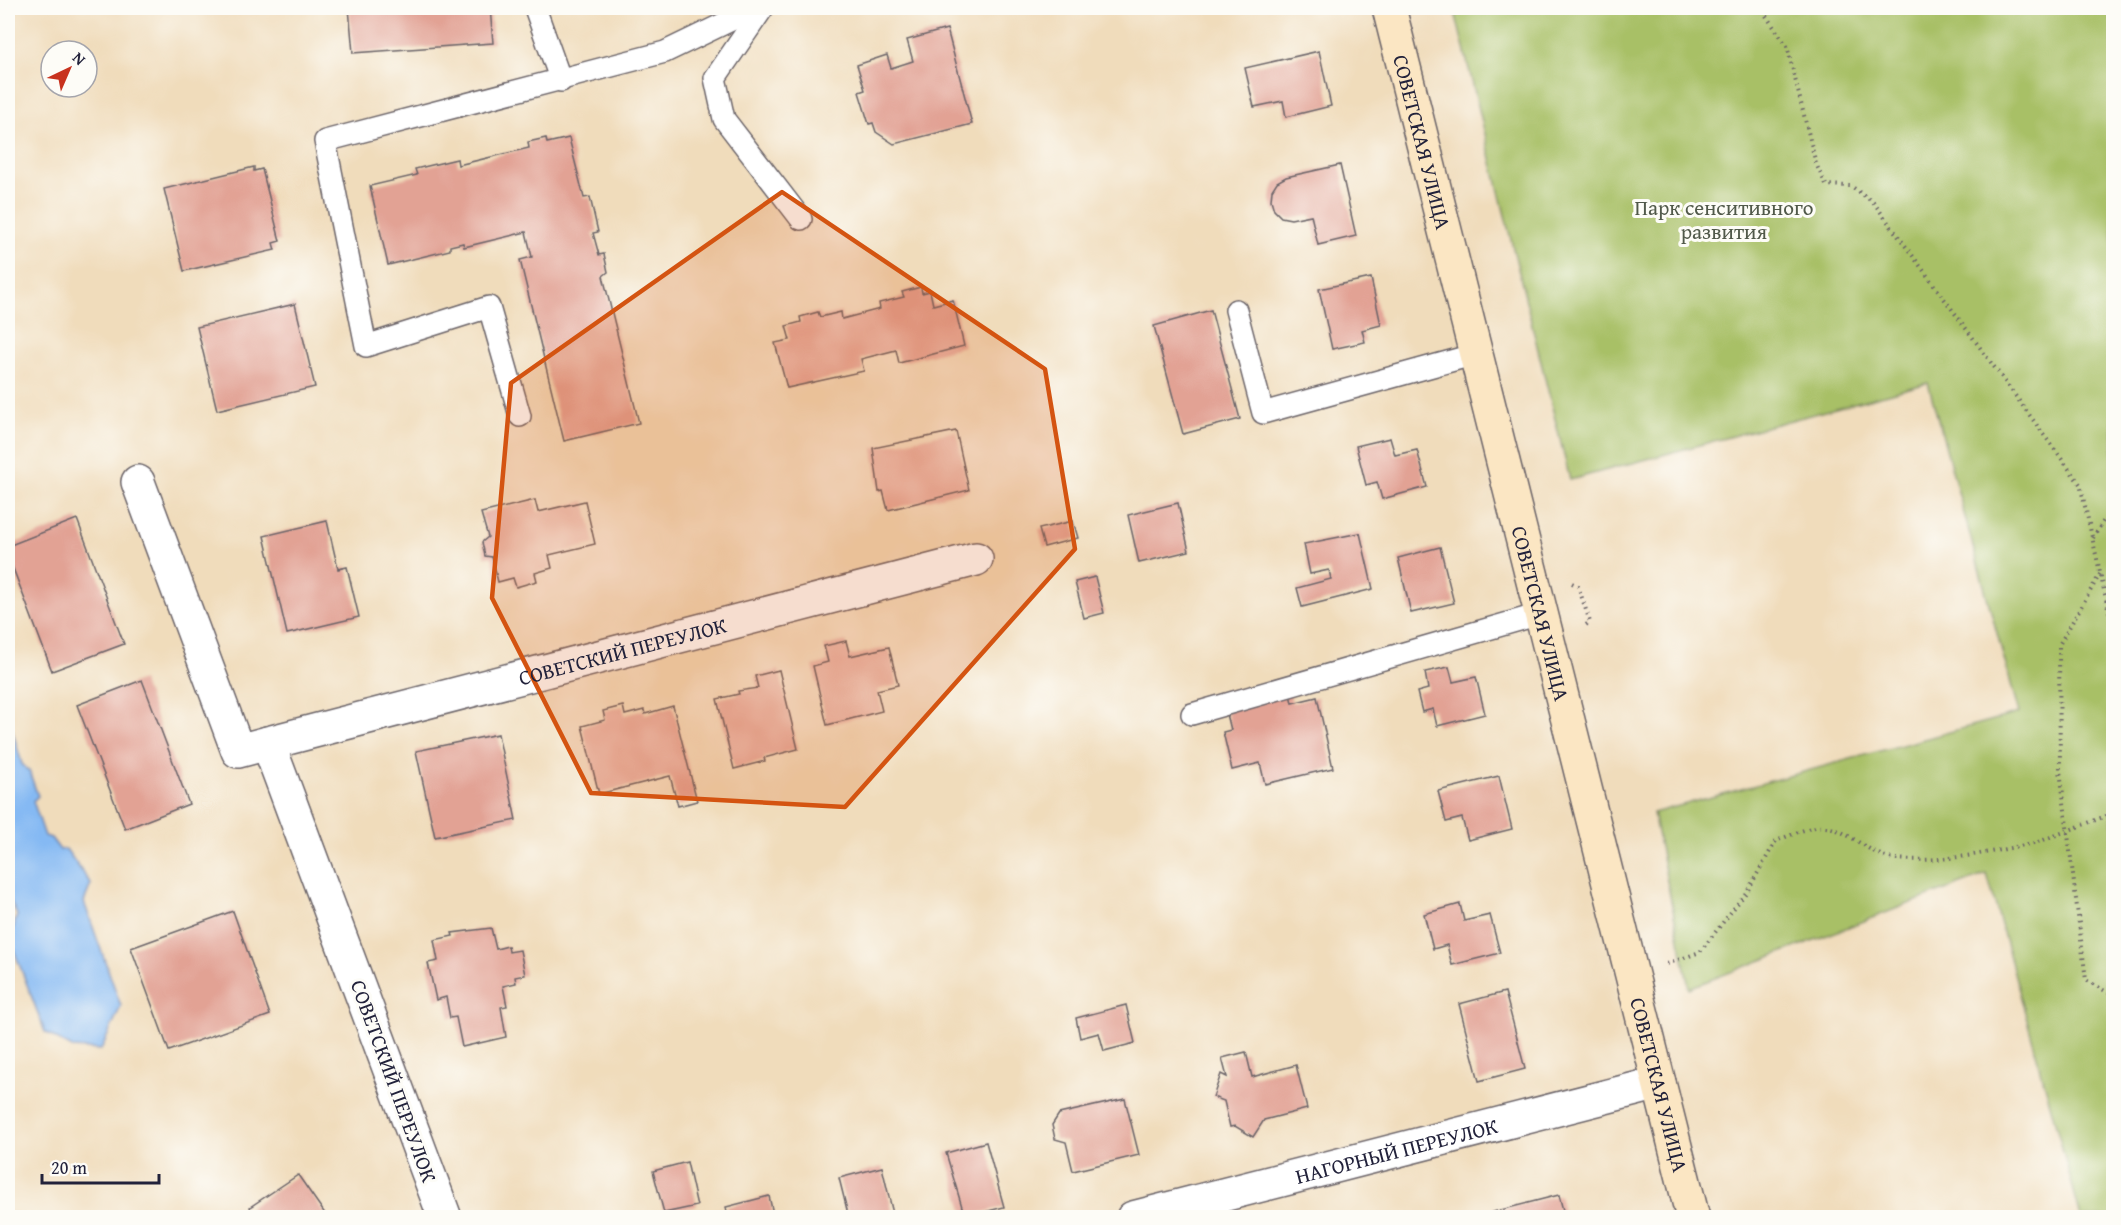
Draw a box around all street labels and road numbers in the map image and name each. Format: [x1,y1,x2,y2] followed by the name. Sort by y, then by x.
[1386,51,1460,233] street label: СОВЕТСКАЯ УЛИЦА
[1504,523,1578,704] street label: СОВЕТСКАЯ УЛИЦА
[515,609,730,693] street label: СОВЕТСКИЙ ПЕРЕУЛОК
[343,975,445,1187] street label: СОВЕТСКИЙ ПЕРЕУЛОК
[1623,994,1696,1175] street label: СОВЕТСКАЯ УЛИЦА
[1292,1110,1501,1191] street label: НАГОРНЫЙ ПЕРЕУЛОК

